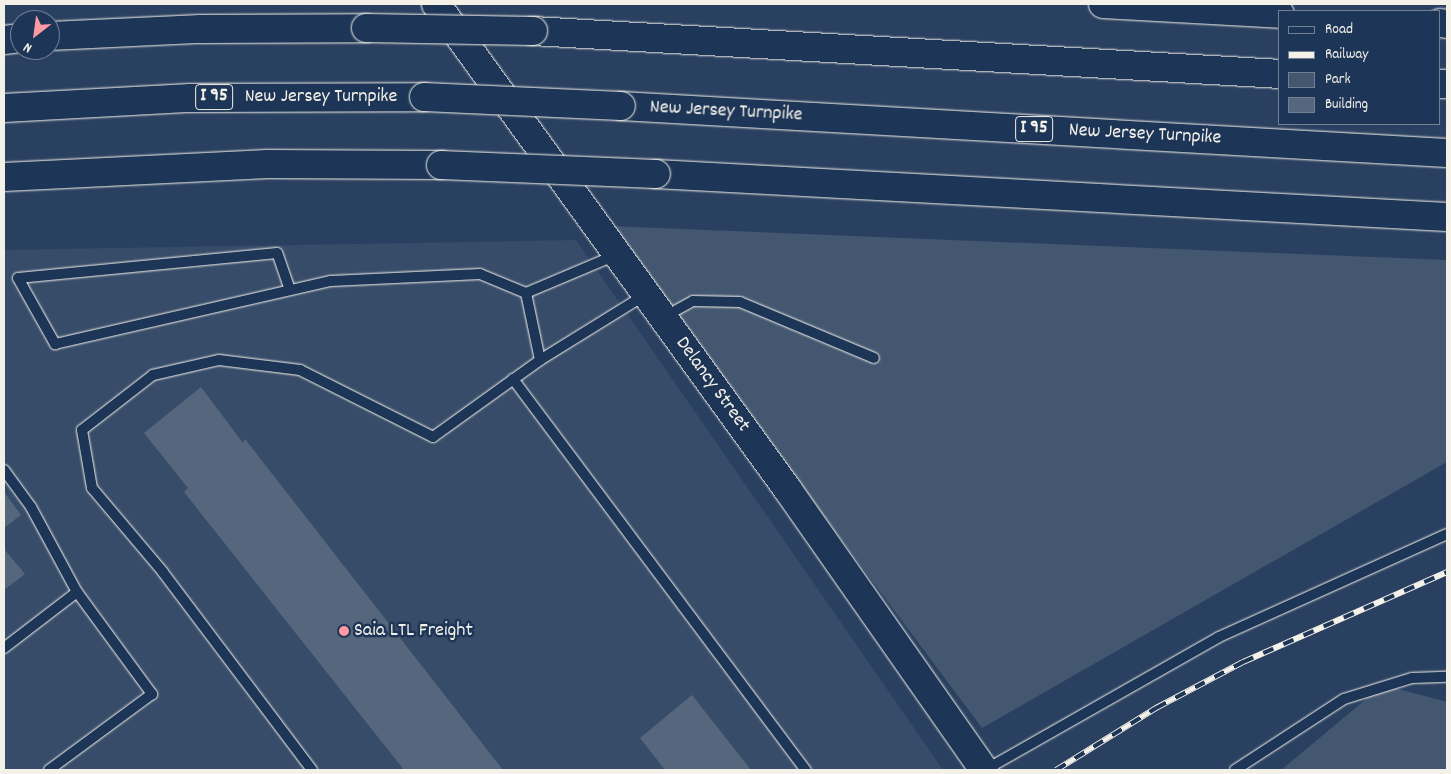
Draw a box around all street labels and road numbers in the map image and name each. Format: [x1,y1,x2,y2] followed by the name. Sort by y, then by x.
[194,80,234,114] road number: I 95
[245,85,397,109] street label: New Jersey Turnpike
[649,96,803,128] street label: New Jersey Turnpike
[1014,112,1054,146] road number: I 95
[1068,119,1222,151] street label: New Jersey Turnpike
[669,333,755,437] street label: Delancy Street

